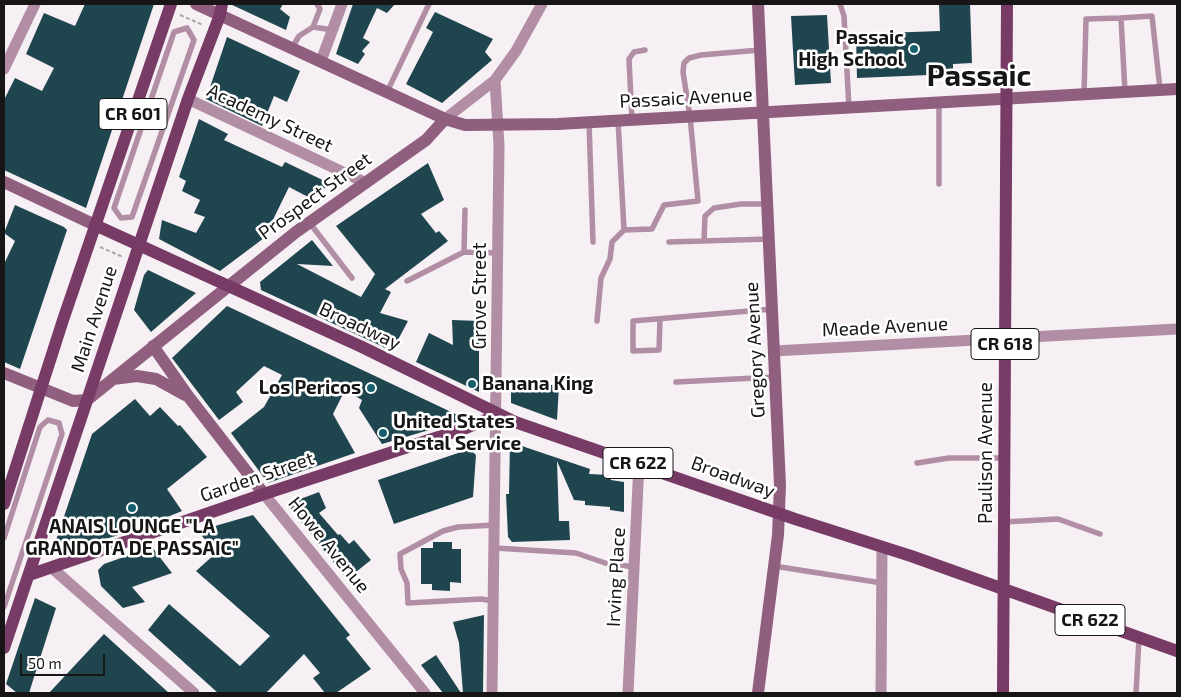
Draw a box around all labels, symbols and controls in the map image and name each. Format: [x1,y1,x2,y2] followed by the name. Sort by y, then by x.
[798,27,904,71] place label: Passaic High School
[908,43,920,55] marker: Passaic High School
[927,59,1031,93] district label: Passaic
[203,79,337,157] street label: Academy Street
[619,83,753,113] street label: Passaic Avenue
[99,98,167,130] road number: CR 601
[254,147,376,245] street label: Prospect Street
[469,242,491,350] street label: Grove Street
[66,263,122,375] street label: Main Avenue
[740,281,770,419] street label: Gregory Avenue
[316,297,404,355] street label: Broadway
[821,312,949,342] street label: Meade Avenue
[971,328,1039,359] road number: CR 618
[482,373,593,395] place label: Banana King
[259,377,361,399] place label: Los Pericos
[466,378,478,390] marker: Banana King
[365,382,377,394] marker: Los Pericos
[975,382,997,524] street label: Paulison Avenue
[393,411,521,455] place label: United States Postal Service
[377,427,389,439] marker: United States Postal Service
[197,447,317,507] street label: Garden Street
[603,448,673,478] road number: CR 622
[688,451,778,503] street label: Broadway
[283,492,375,598] street label: Howe Avenue
[126,502,138,514] marker: ANAIS LOUNGE "LA GRANDOTA DE PASSAIC"
[25,516,239,560] place label: ANAIS LOUNGE "LA GRANDOTA DE PASSAIC"
[602,527,630,627] street label: Irving Place
[1055,604,1125,636] road number: CR 622
[22,644,108,676] scale bar
[28,654,62,672] text: 50 m

